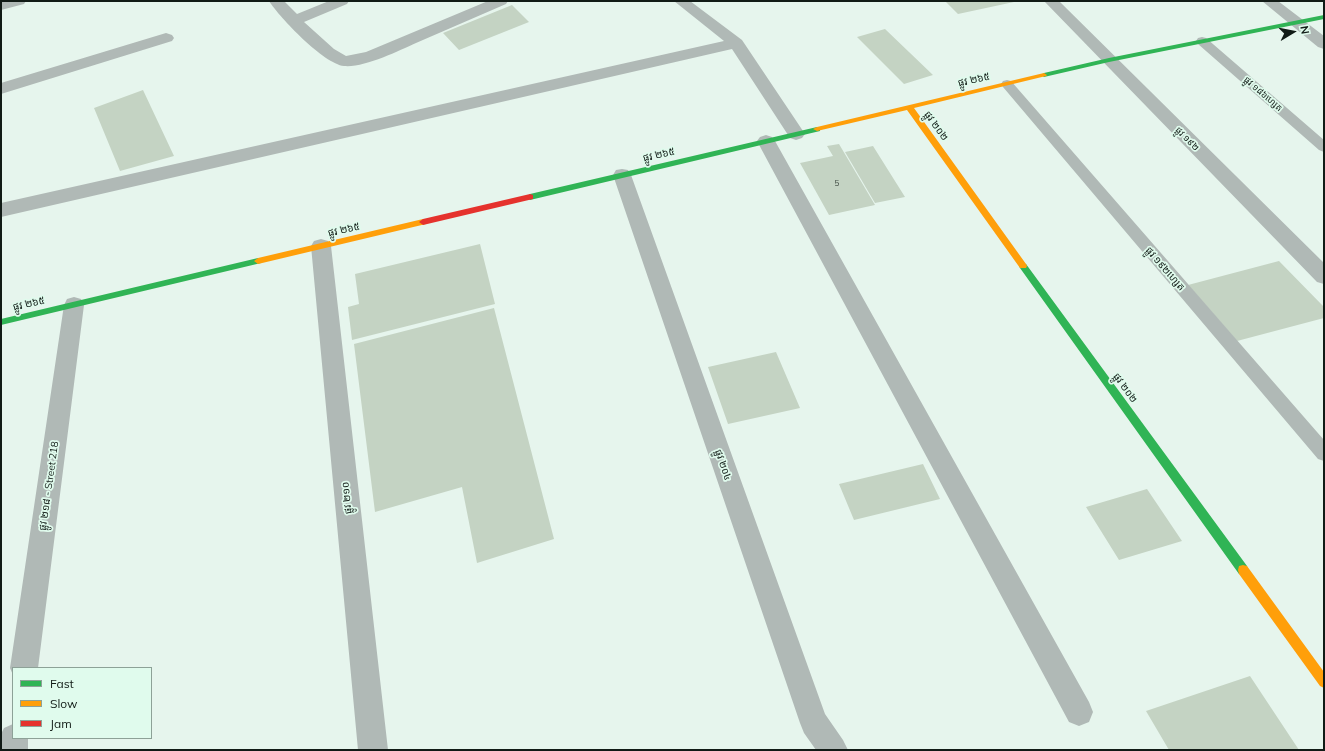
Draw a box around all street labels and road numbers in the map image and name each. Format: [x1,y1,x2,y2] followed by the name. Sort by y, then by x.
[957,71,991,89] street label: ផ្លូវ ២៦៥
[1242,74,1284,114] street label: ផ្លូវ ១៨៦ហ្សេត
[921,109,951,143] street label: ផ្លូវ ២០២
[1173,125,1201,153] street label: ផ្លូវ ១៩២
[642,146,676,164] street label: ផ្លូវ ២៦៥
[327,221,361,239] street label: ផ្លូវ ២៦៥
[1143,245,1187,293] street label: ផ្លូវ ១៩២ហ្សេត
[12,295,46,313] street label: ផ្លូវ ២៦៥
[1110,371,1140,405] street label: ផ្លូវ ២០២
[37,441,61,531] street label: ផ្លូវ ២១៨ - Street 218
[712,448,734,482] street label: ផ្លូវ ២០៤
[339,481,355,515] street label: ផ្លូវ ២១០

